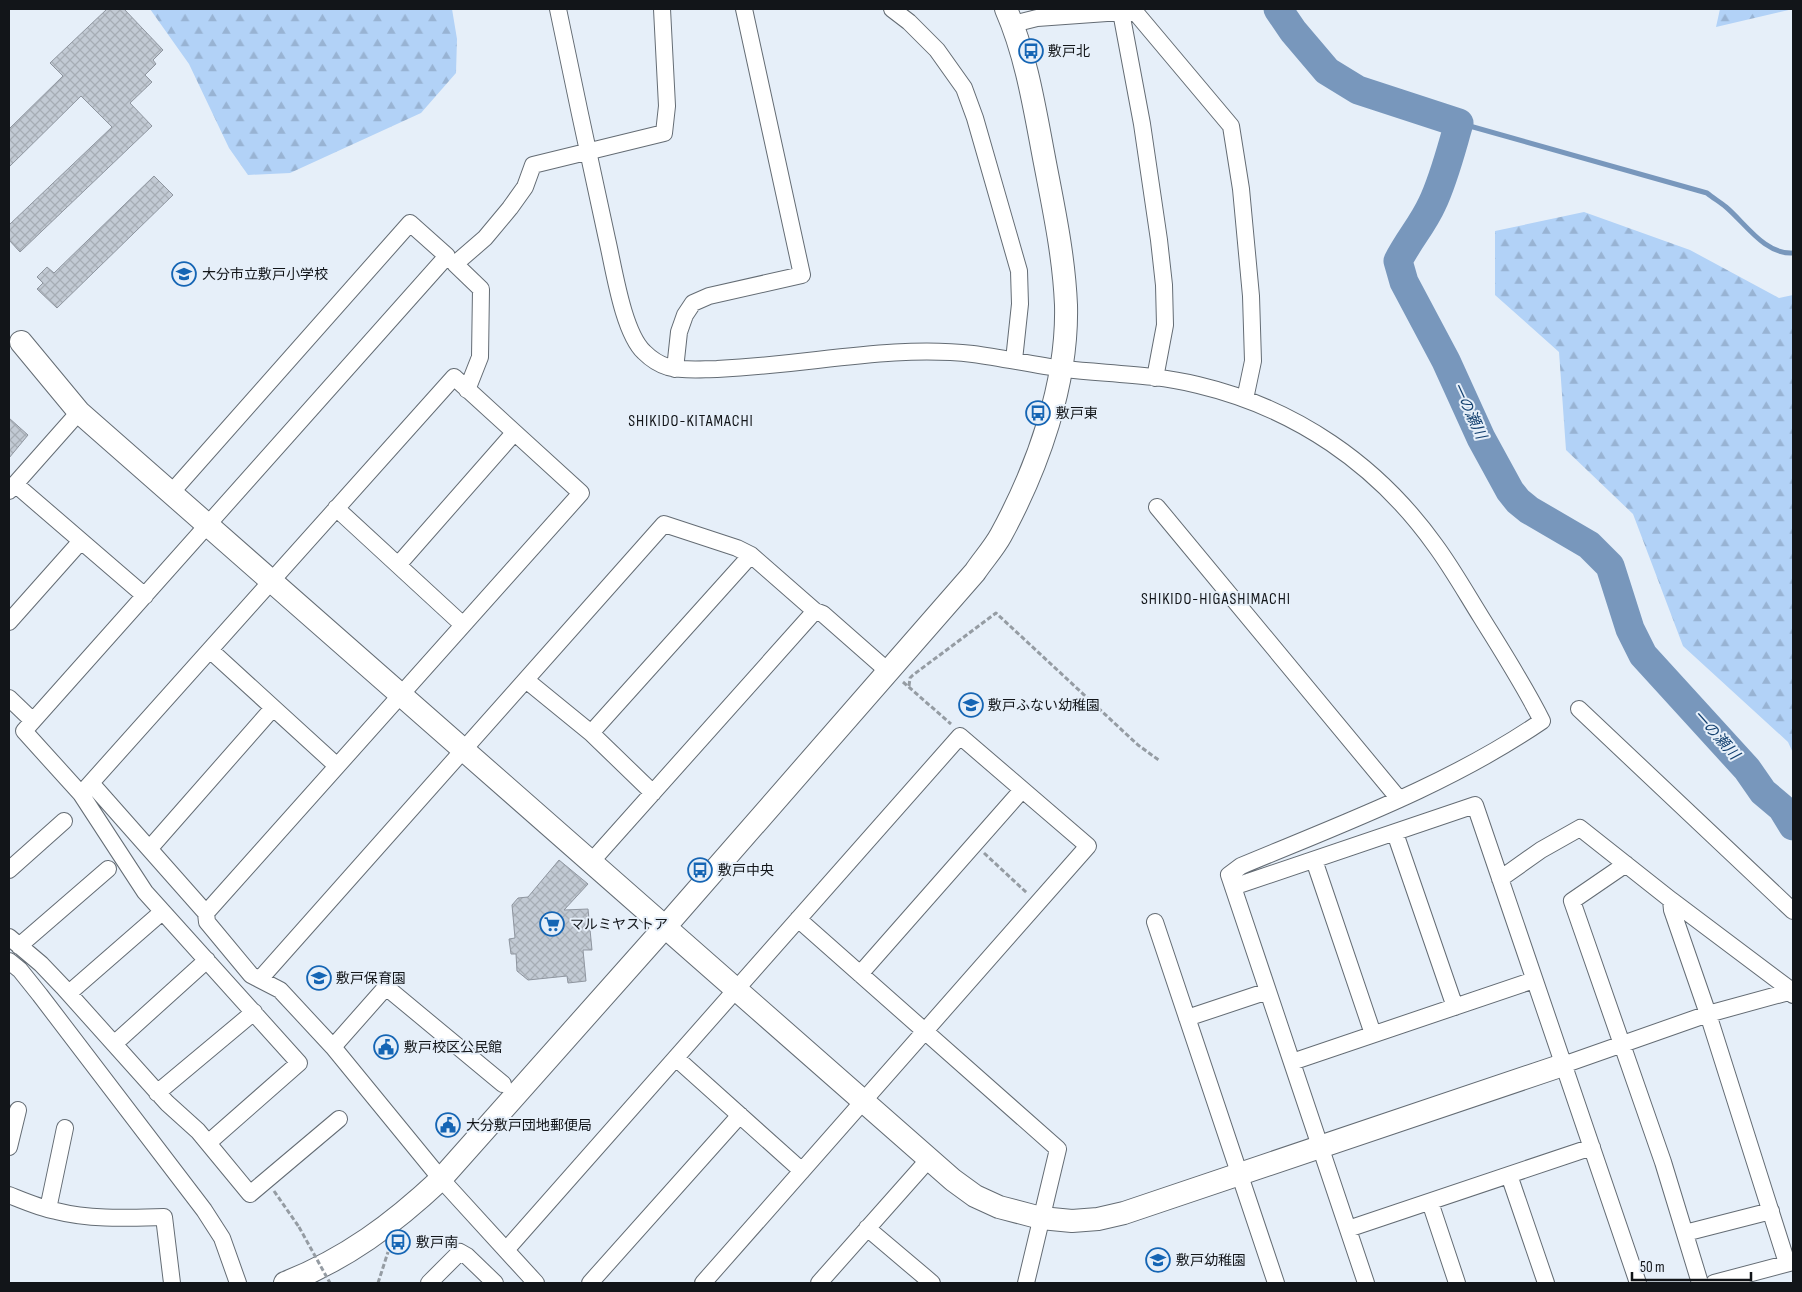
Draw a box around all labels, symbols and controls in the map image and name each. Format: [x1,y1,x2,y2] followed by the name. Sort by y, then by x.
[1018,38,1044,64] bus stop icon: 敷戸北
[1048,43,1090,60] place label: 敷戸北
[171,261,197,287] school or university icon: 大分市立敷戸小学校
[202,266,328,283] place label: 大分市立敷戸小学校
[1448,380,1491,444] water label: 一の瀬川
[1025,400,1051,426] bus stop icon: 敷戸東
[1056,405,1098,422] place label: 敷戸東
[628,412,754,431] district label: SHIKIDO-KITAMACHI
[1141,590,1291,609] district label: SHIKIDO-HIGASHIMACHI
[958,692,984,718] school or university icon: 敷戸ふない幼稚園
[988,697,1100,714] place label: 敷戸ふない幼稚園
[1689,706,1744,765] water label: 一の瀬川
[687,857,713,883] bus stop icon: 敷戸中央
[718,862,774,879] place label: 敷戸中央
[539,911,565,937] supermarket icon: マルミヤストア
[570,916,668,933] place label: マルミヤストア
[306,965,332,991] school or university icon: 敷戸保育園
[336,970,406,987] place label: 敷戸保育園
[373,1034,399,1060] public building icon: 敷戸校区公民館
[404,1039,502,1056] place label: 敷戸校区公民館
[435,1112,461,1138] public building icon: 大分敷戸団地郵便局
[466,1117,592,1134] place label: 大分敷戸団地郵便局
[385,1229,411,1255] bus stop icon: 敷戸南
[416,1234,458,1251] place label: 敷戸南
[1145,1247,1171,1273] school or university icon: 敷戸幼稚園
[1632,1250,1751,1282] scale bar
[1176,1252,1246,1269] place label: 敷戸幼稚園
[1640,1258,1665,1277] text: 50 m

